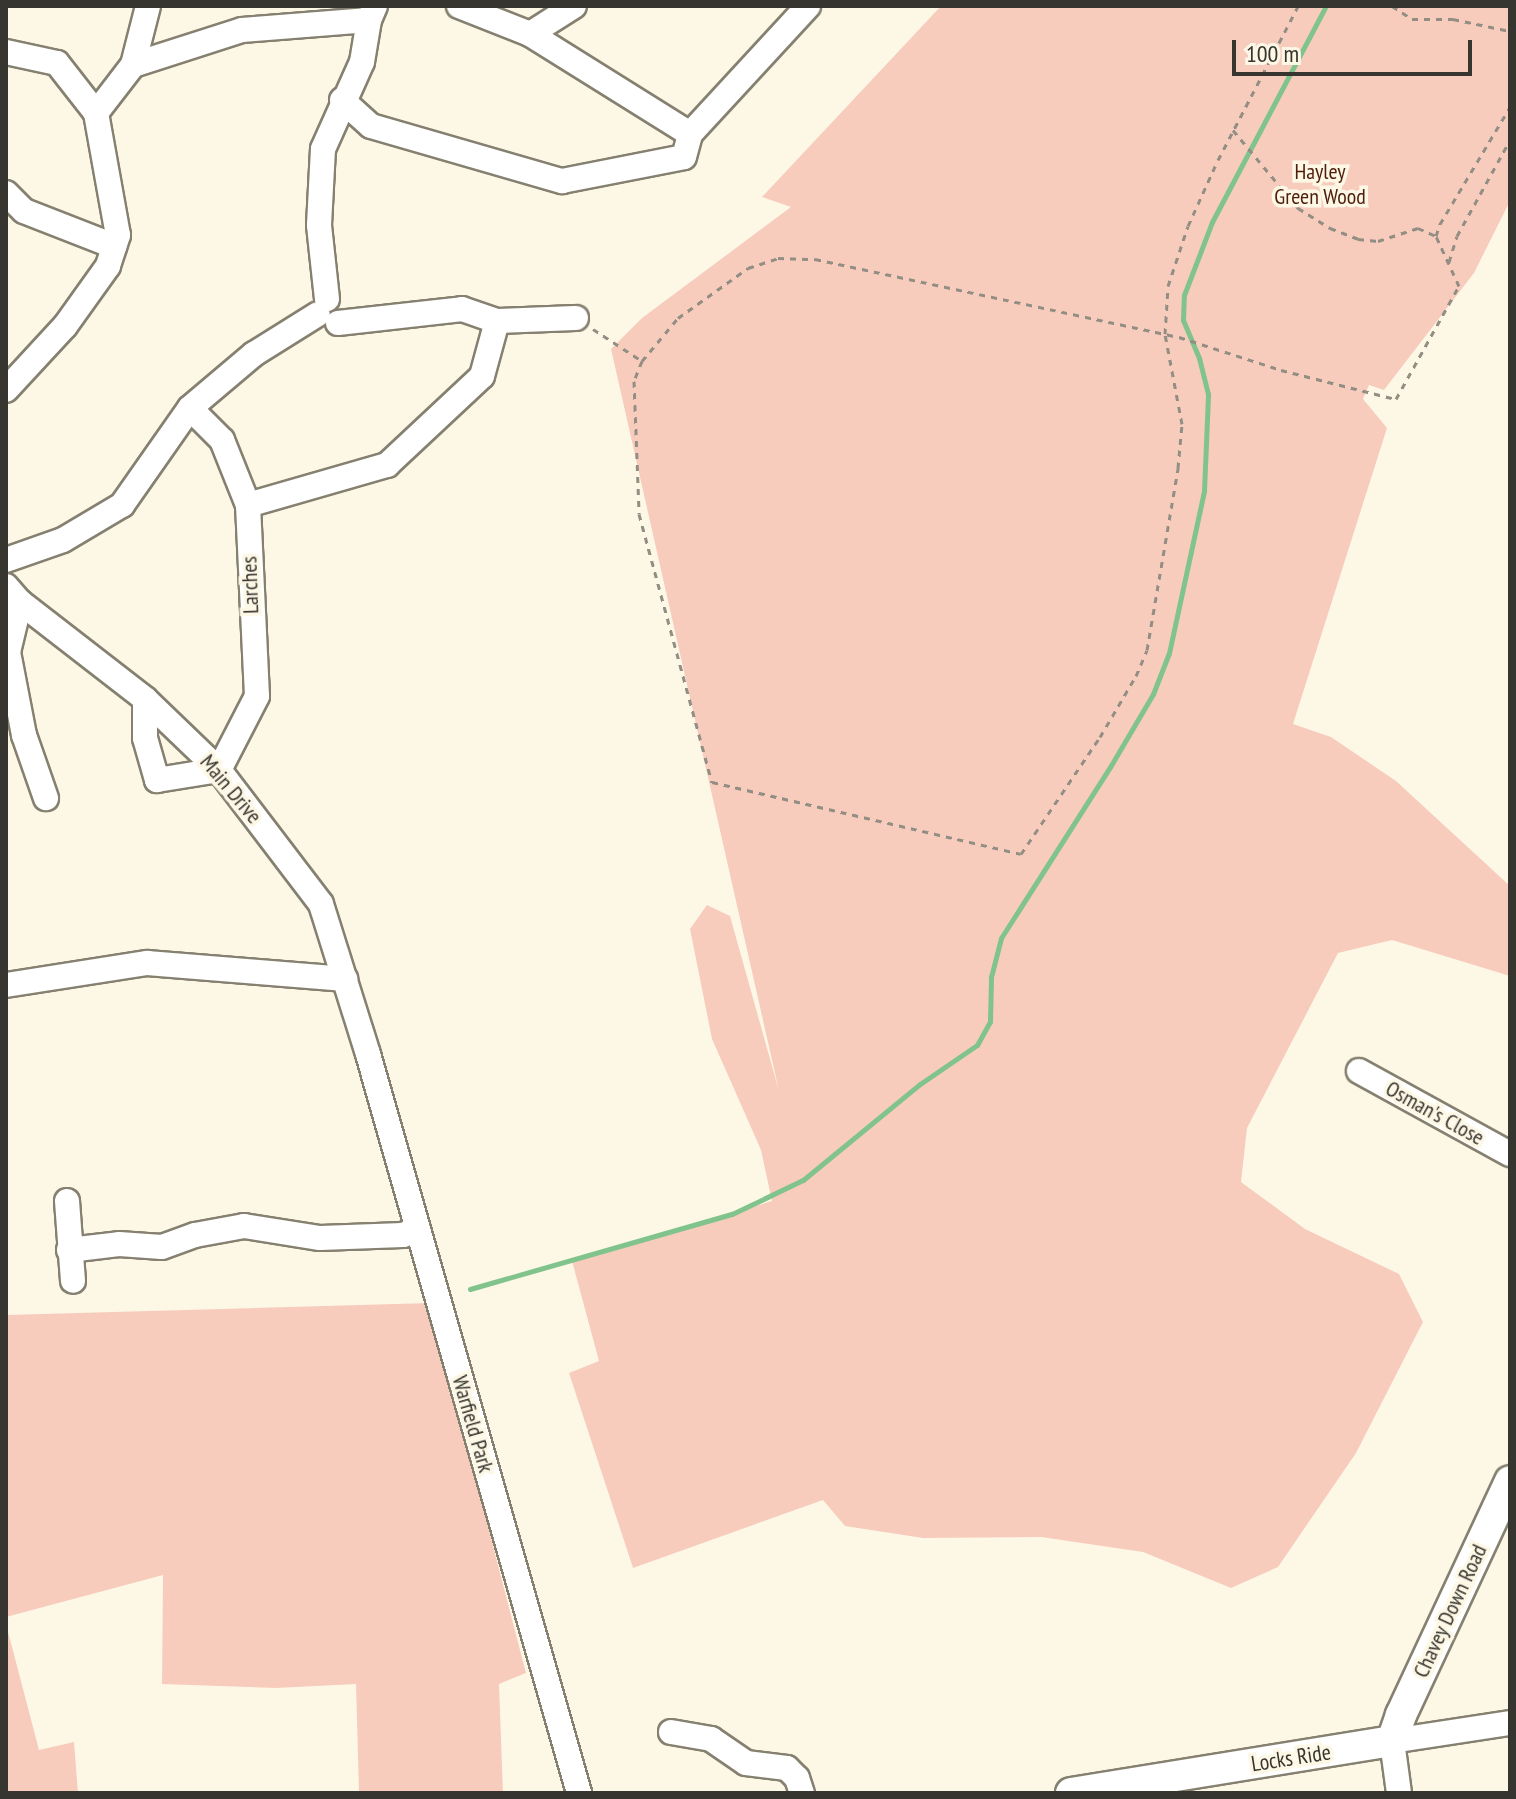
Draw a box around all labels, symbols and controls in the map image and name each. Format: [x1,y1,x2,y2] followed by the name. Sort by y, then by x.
[1236,24,1476,74] scale bar
[1246,38,1299,69] text: 100 m
[1274,158,1366,210] park label: Hayley Green Wood
[236,556,264,614] street label: Larches
[195,749,267,829] street label: Main Drive
[1381,1075,1489,1151] street label: Osman's Close
[447,1373,499,1475] street label: Warfield Park
[1408,1540,1492,1682] street label: Chavey Down Road
[1249,1739,1333,1777] street label: Locks Ride

